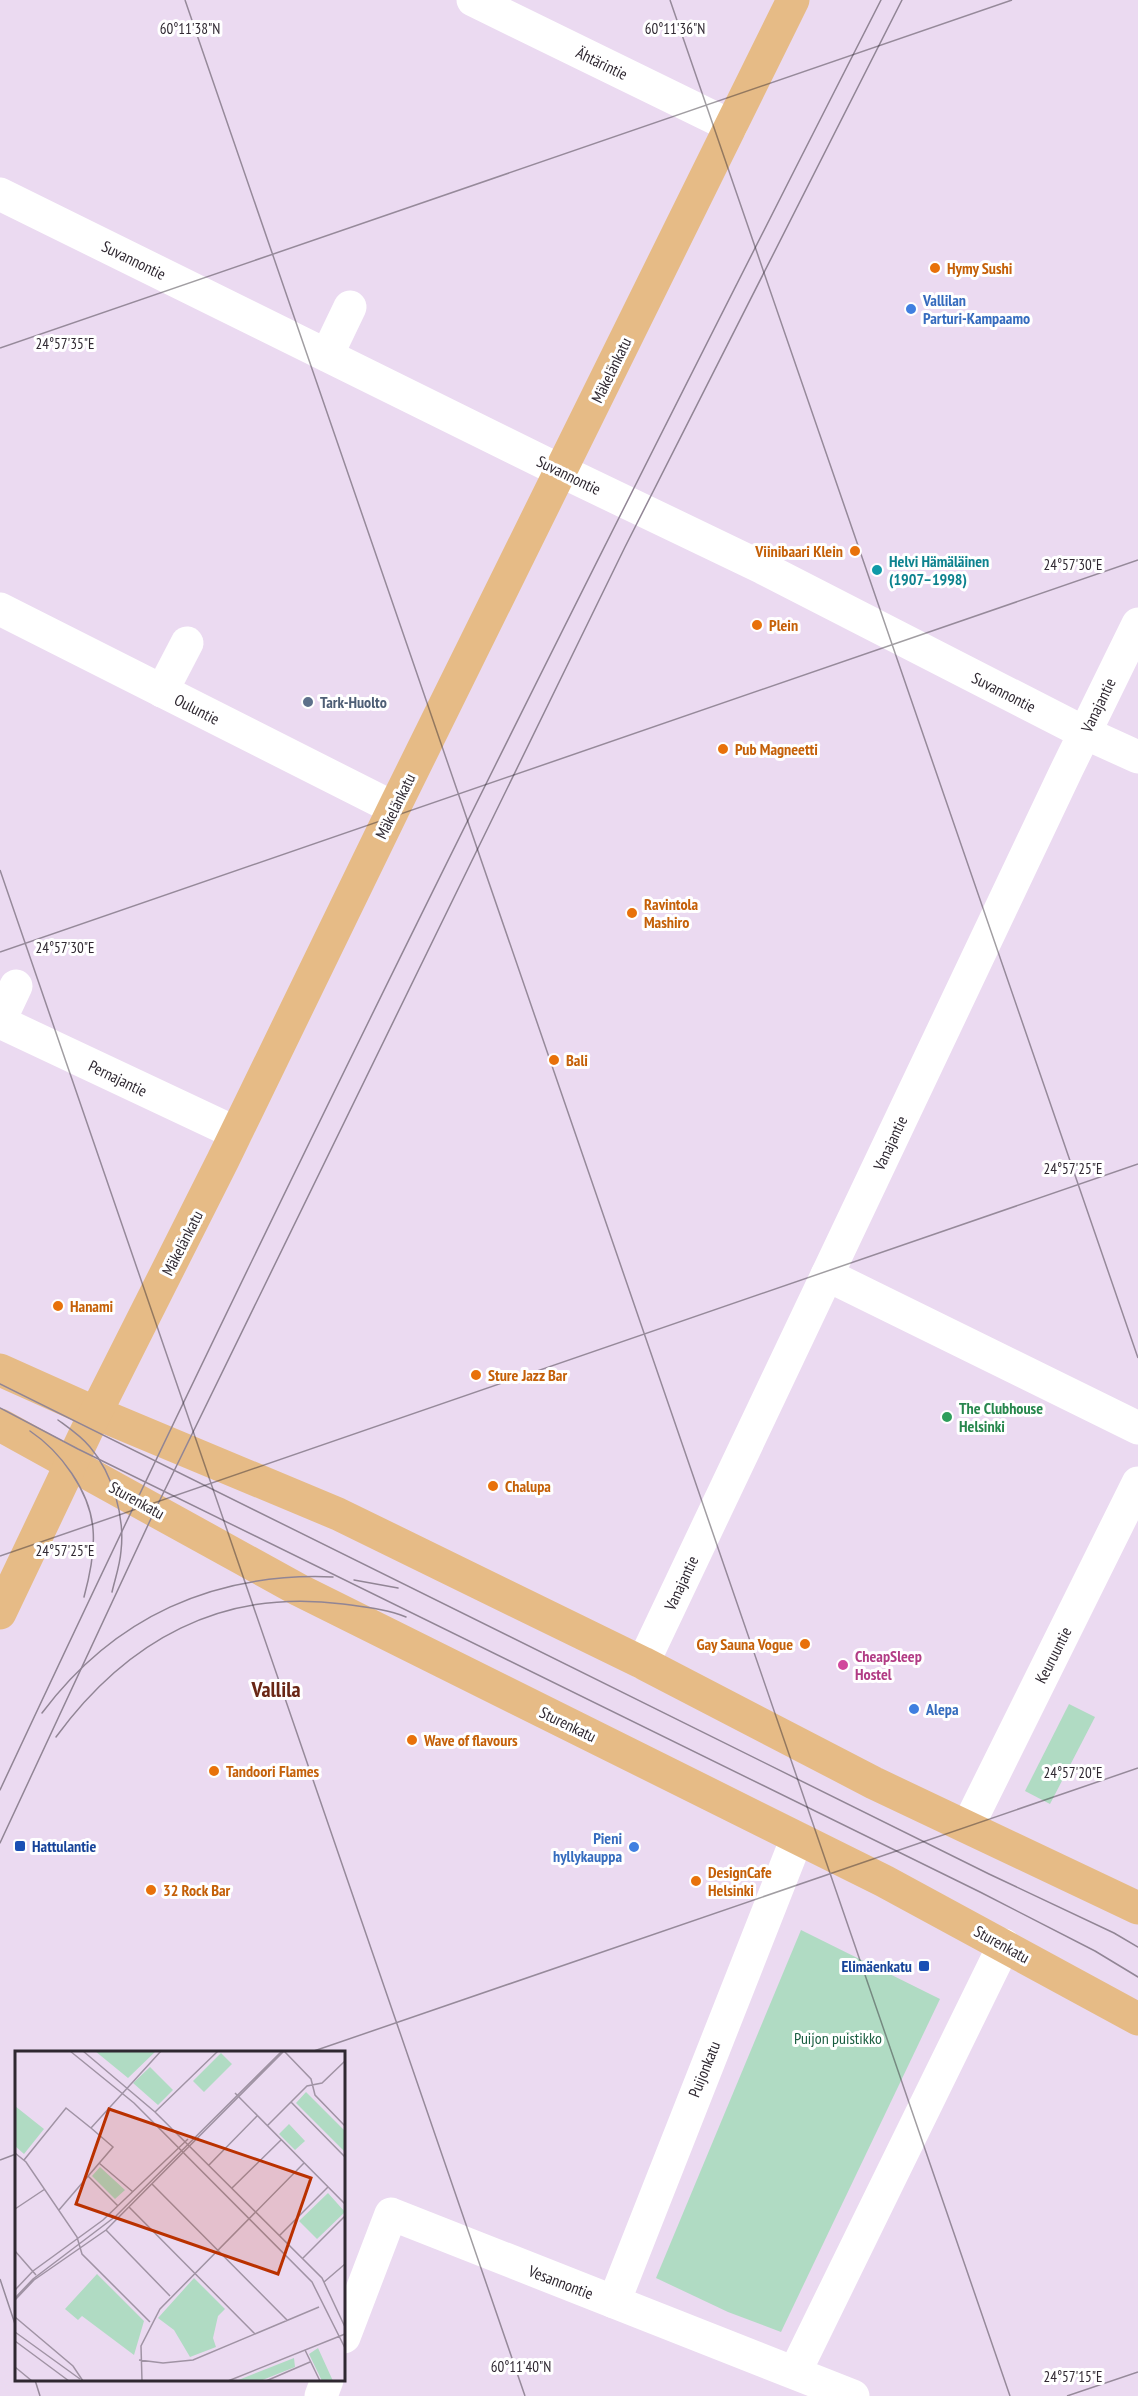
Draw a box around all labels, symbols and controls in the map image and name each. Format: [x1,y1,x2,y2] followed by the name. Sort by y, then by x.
[160,19,220,38] text: 60°11'38"N
[645,19,705,38] text: 60°11'36"N
[573,42,631,84] street label: Ähtärintie
[99,236,169,284] street label: Suvannontie
[947,258,1013,278] place label: Hymy Sushi
[928,261,942,275] marker: Hymy Sushi
[922,290,1030,328] place label: Vallilan Parturi-Kampaamo
[904,302,918,316] marker: Vallilan Parturi-Kampaamo
[35,334,95,353] text: 24°57'35"E
[587,334,635,406] street label: Mäkelänkatu
[534,451,604,499] street label: Suvannontie
[754,541,843,561] place label: Viinibaari Klein
[848,544,862,558] marker: Viinibaari Klein
[889,551,989,589] place label: Helvi Hämäläinen (1907–1998)
[1043,555,1103,574] text: 24°57'30"E
[870,563,884,577] marker: Helvi Hämäläinen (1907–1998)
[769,615,798,635] place label: Plein
[750,618,764,632] marker: Plein
[969,667,1039,717] street label: Suvannontie
[1076,675,1120,736] street label: Vanajantie
[171,689,223,729] street label: Ouluntie
[320,692,387,712] place label: Tark-Huolto
[301,695,315,709] marker: Tark-Huolto
[735,739,818,759] place label: Pub Magneetti
[716,742,730,756] marker: Pub Magneetti
[371,770,419,842] street label: Mäkelänkatu
[644,894,698,932] place label: Ravintola Mashiro
[625,906,639,920] marker: Ravintola Mashiro
[35,938,95,957] text: 24°57'30"E
[566,1050,588,1070] place label: Bali
[547,1053,561,1067] marker: Bali
[86,1055,150,1101] street label: Pernajantie
[868,1113,911,1174] street label: Vanajantie
[1043,1159,1103,1178] text: 24°57'25"E
[157,1207,207,1279] street label: Mäkelänkatu
[70,1296,114,1316] place label: Hanami
[51,1299,65,1313] marker: Hanami
[488,1365,567,1385] place label: Sture Jazz Bar
[469,1368,483,1382] marker: Sture Jazz Bar
[959,1398,1043,1436] place label: The Clubhouse Helsinki
[940,1410,954,1424] marker: The Clubhouse Helsinki
[505,1476,551,1496] place label: Chalupa
[106,1477,168,1523] street label: Sturenkatu
[486,1479,500,1493] marker: Chalupa
[35,1541,95,1560] text: 24°57'25"E
[659,1553,702,1614] street label: Vanajantie
[1030,1623,1076,1687] street label: Keuruuntie
[696,1634,793,1654] place label: Gay Sauna Vogue
[798,1637,812,1651] marker: Gay Sauna Vogue
[855,1646,922,1684] place label: CheapSleep Hostel
[836,1658,850,1672] marker: CheapSleep Hostel
[250,1675,301,1703] district label: Vallila
[925,1699,959,1719] place label: Alepa
[537,1702,599,1746] street label: Sturenkatu
[907,1702,921,1716] marker: Alepa
[423,1730,518,1750] place label: Wave of flavours
[405,1733,419,1747] marker: Wave of flavours
[226,1761,320,1781] place label: Tandoori Flames
[1043,1763,1103,1782] text: 24°57'20"E
[207,1764,221,1778] marker: Tandoori Flames
[553,1828,622,1866] place label: Pieni hyllykauppa
[32,1836,96,1856] place label: Hattulantie
[13,1839,27,1853] marker: Hattulantie
[627,1840,641,1854] marker: Pieni hyllykauppa
[708,1862,772,1900] place label: DesignCafe Helsinki
[689,1874,703,1888] marker: DesignCafe Helsinki
[163,1880,231,1900] place label: 32 Rock Bar
[144,1883,158,1897] marker: 32 Rock Bar
[971,1921,1033,1967] street label: Sturenkatu
[841,1956,912,1976] place label: Elimäenkatu
[917,1959,931,1973] marker: Elimäenkatu
[794,2028,882,2048] park label: Puijon puistikko
[684,2038,724,2100] street label: Puijonkatu
[15,2051,345,2381] inset map
[525,2260,596,2303] street label: Vesannontie
[491,2357,551,2376] text: 60°11'40"N
[1043,2367,1103,2386] text: 24°57'15"E

